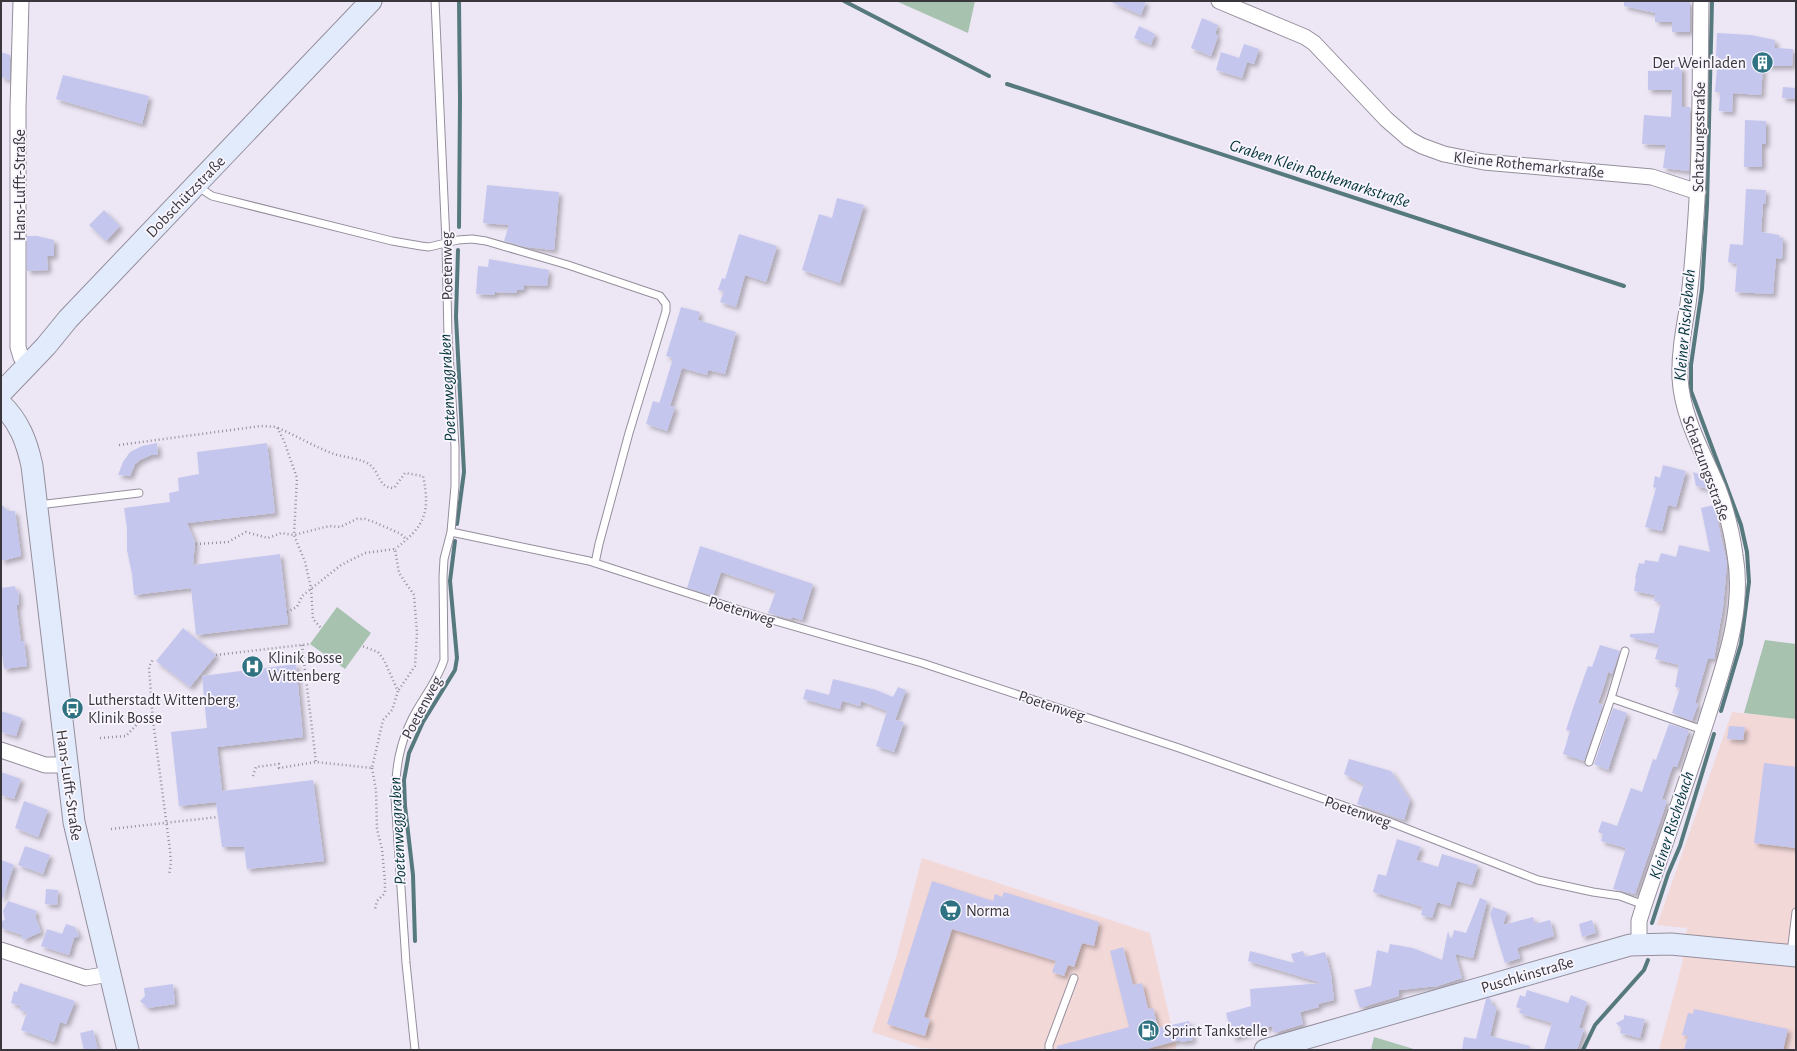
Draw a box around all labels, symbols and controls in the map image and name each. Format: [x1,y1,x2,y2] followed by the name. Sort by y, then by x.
[1749,49,1775,75] building icon: Der Weinladen
[1652,55,1746,71] place label: Der Weinladen
[1690,82,1708,192] street label: Schatzungsstraße
[12,129,28,241] street label: Hans-Lufft-Straße
[1228,136,1412,211] water label: Graben Klein Rothemarkstraße
[1453,149,1605,181] street label: Kleine Rothemarkstraße
[143,153,228,241] street label: Dobschützstraße
[438,231,456,300] street label: Poetenweg
[1671,268,1698,382] water label: Kleiner Rischebach
[436,333,459,442] water label: Poetenweggraben
[1680,414,1732,523] street label: Schatzungsstraße
[707,593,777,629] street label: Poetenweg
[268,650,342,684] place label: Klinik Bosse Wittenberg
[240,653,266,679] hospital icon: Klinik Bosse Wittenberg
[399,673,445,742] street label: Poetenweg
[1017,688,1087,724] street label: Poetenweg
[88,692,239,726] place label: Lutherstadt Wittenberg, Klinik Bosse
[60,695,86,721] bus stop icon: Lutherstadt Wittenberg, Klinik Bosse
[53,729,85,842] street label: Hans-Lufft-Straße
[1646,769,1697,881] water label: Kleiner Rischebach
[386,776,409,885] water label: Poetenweggraben
[1323,793,1393,831] street label: Poetenweg
[938,897,964,923] supermarket icon: Norma
[966,903,1010,919] place label: Norma
[1479,954,1576,996] street label: Puschkinstraße
[1136,1017,1162,1043] fuel station icon: Sprint Tankstelle
[1164,1023,1268,1039] place label: Sprint Tankstelle

